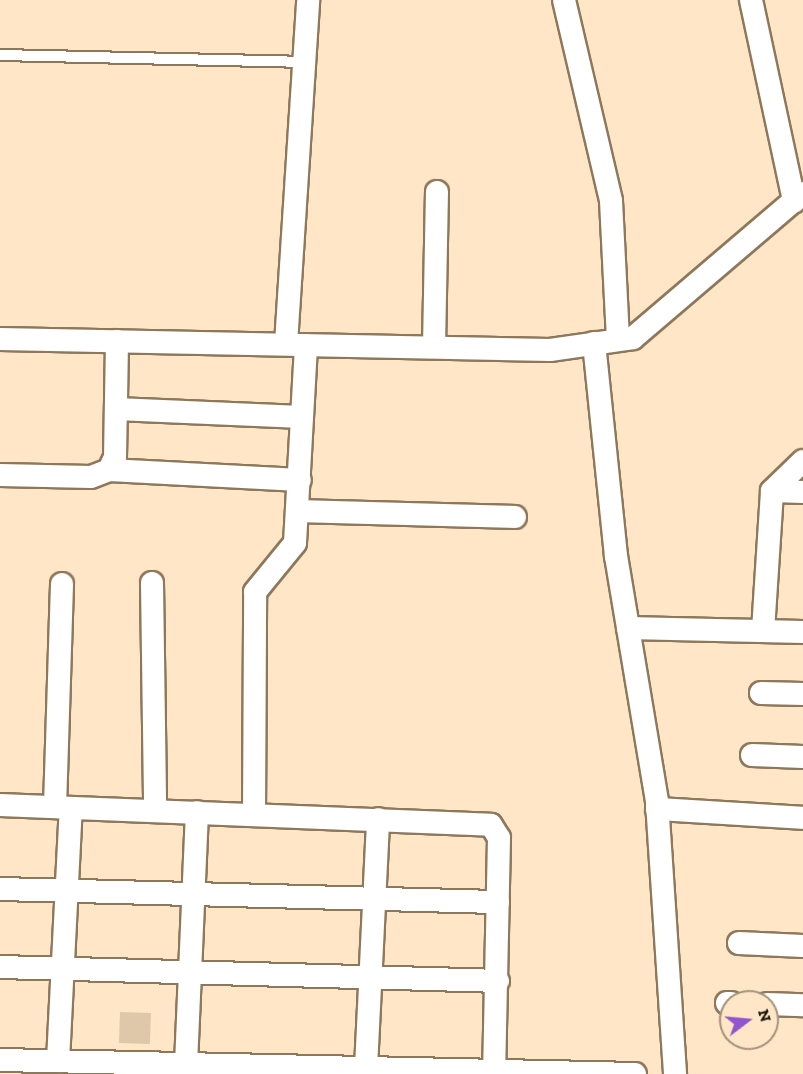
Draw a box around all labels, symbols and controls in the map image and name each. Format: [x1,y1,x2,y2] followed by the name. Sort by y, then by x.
[719,990,779,1050] north arrow
[754,1007,776,1024] text: N

